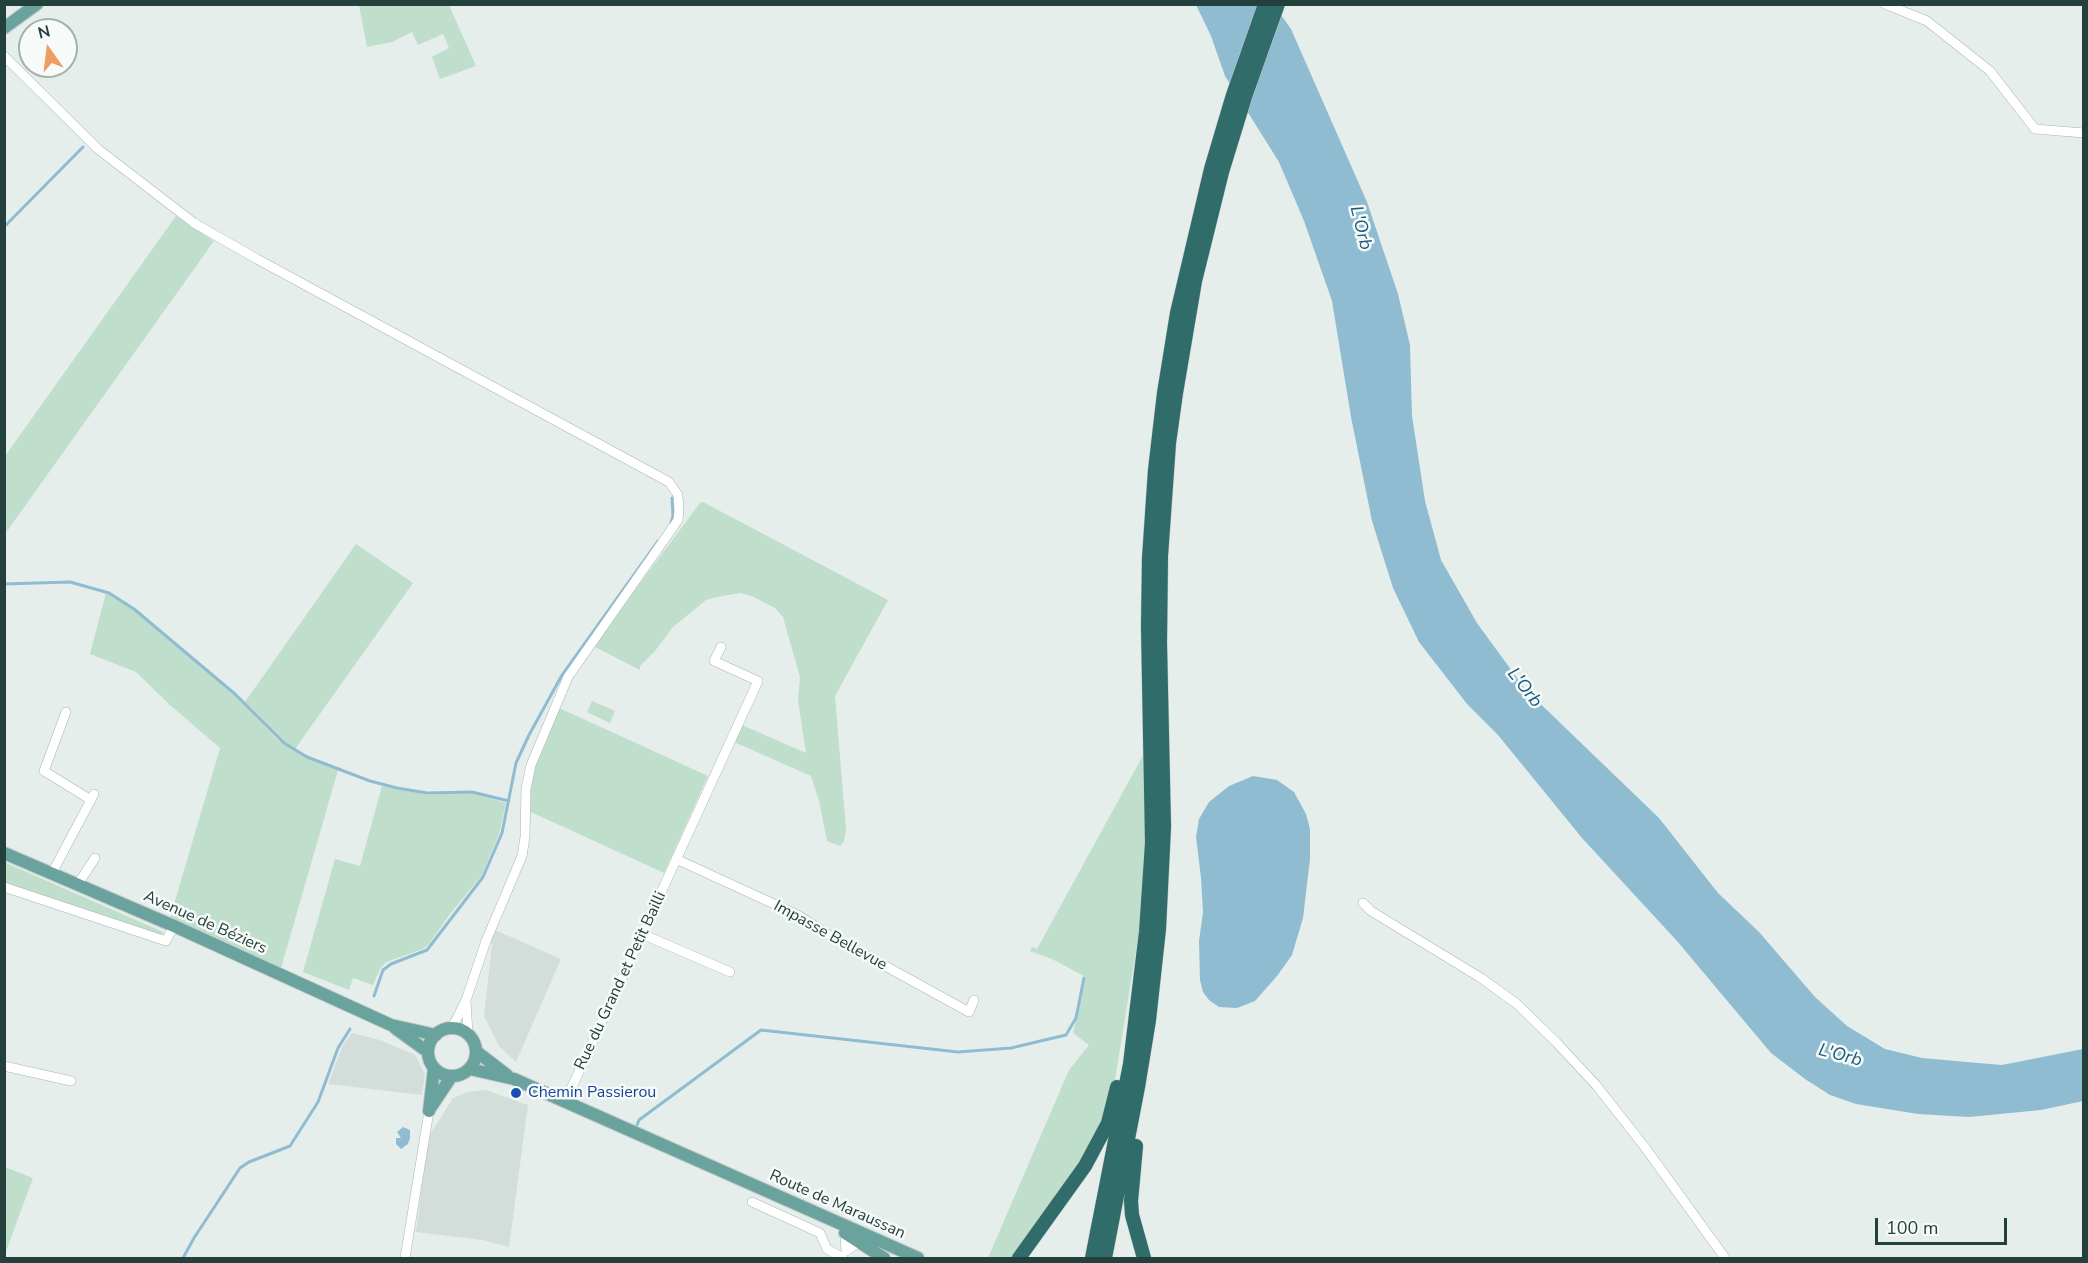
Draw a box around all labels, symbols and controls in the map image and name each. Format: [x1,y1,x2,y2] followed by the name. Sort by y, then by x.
[18,18,78,78] north arrow
[36,20,53,45] text: N
[1344,204,1376,252] water label: L'Orb
[1502,664,1546,712] water label: L'Orb
[140,887,270,959] street label: Avenue de Béziers
[571,889,671,1073] street label: Rue du Grand et Petit Bailli
[770,897,890,975] street label: Impasse Bellevue
[1816,1040,1864,1072] water label: L'Orb
[528,1083,656,1103] place label: Chemin Passierou
[509,1086,523,1100] marker: Chemin Passierou
[766,1166,908,1244] street label: Route de Maraussan
[1878,1206,2010,1244] scale bar
[1886,1216,1938,1240] text: 100 m

